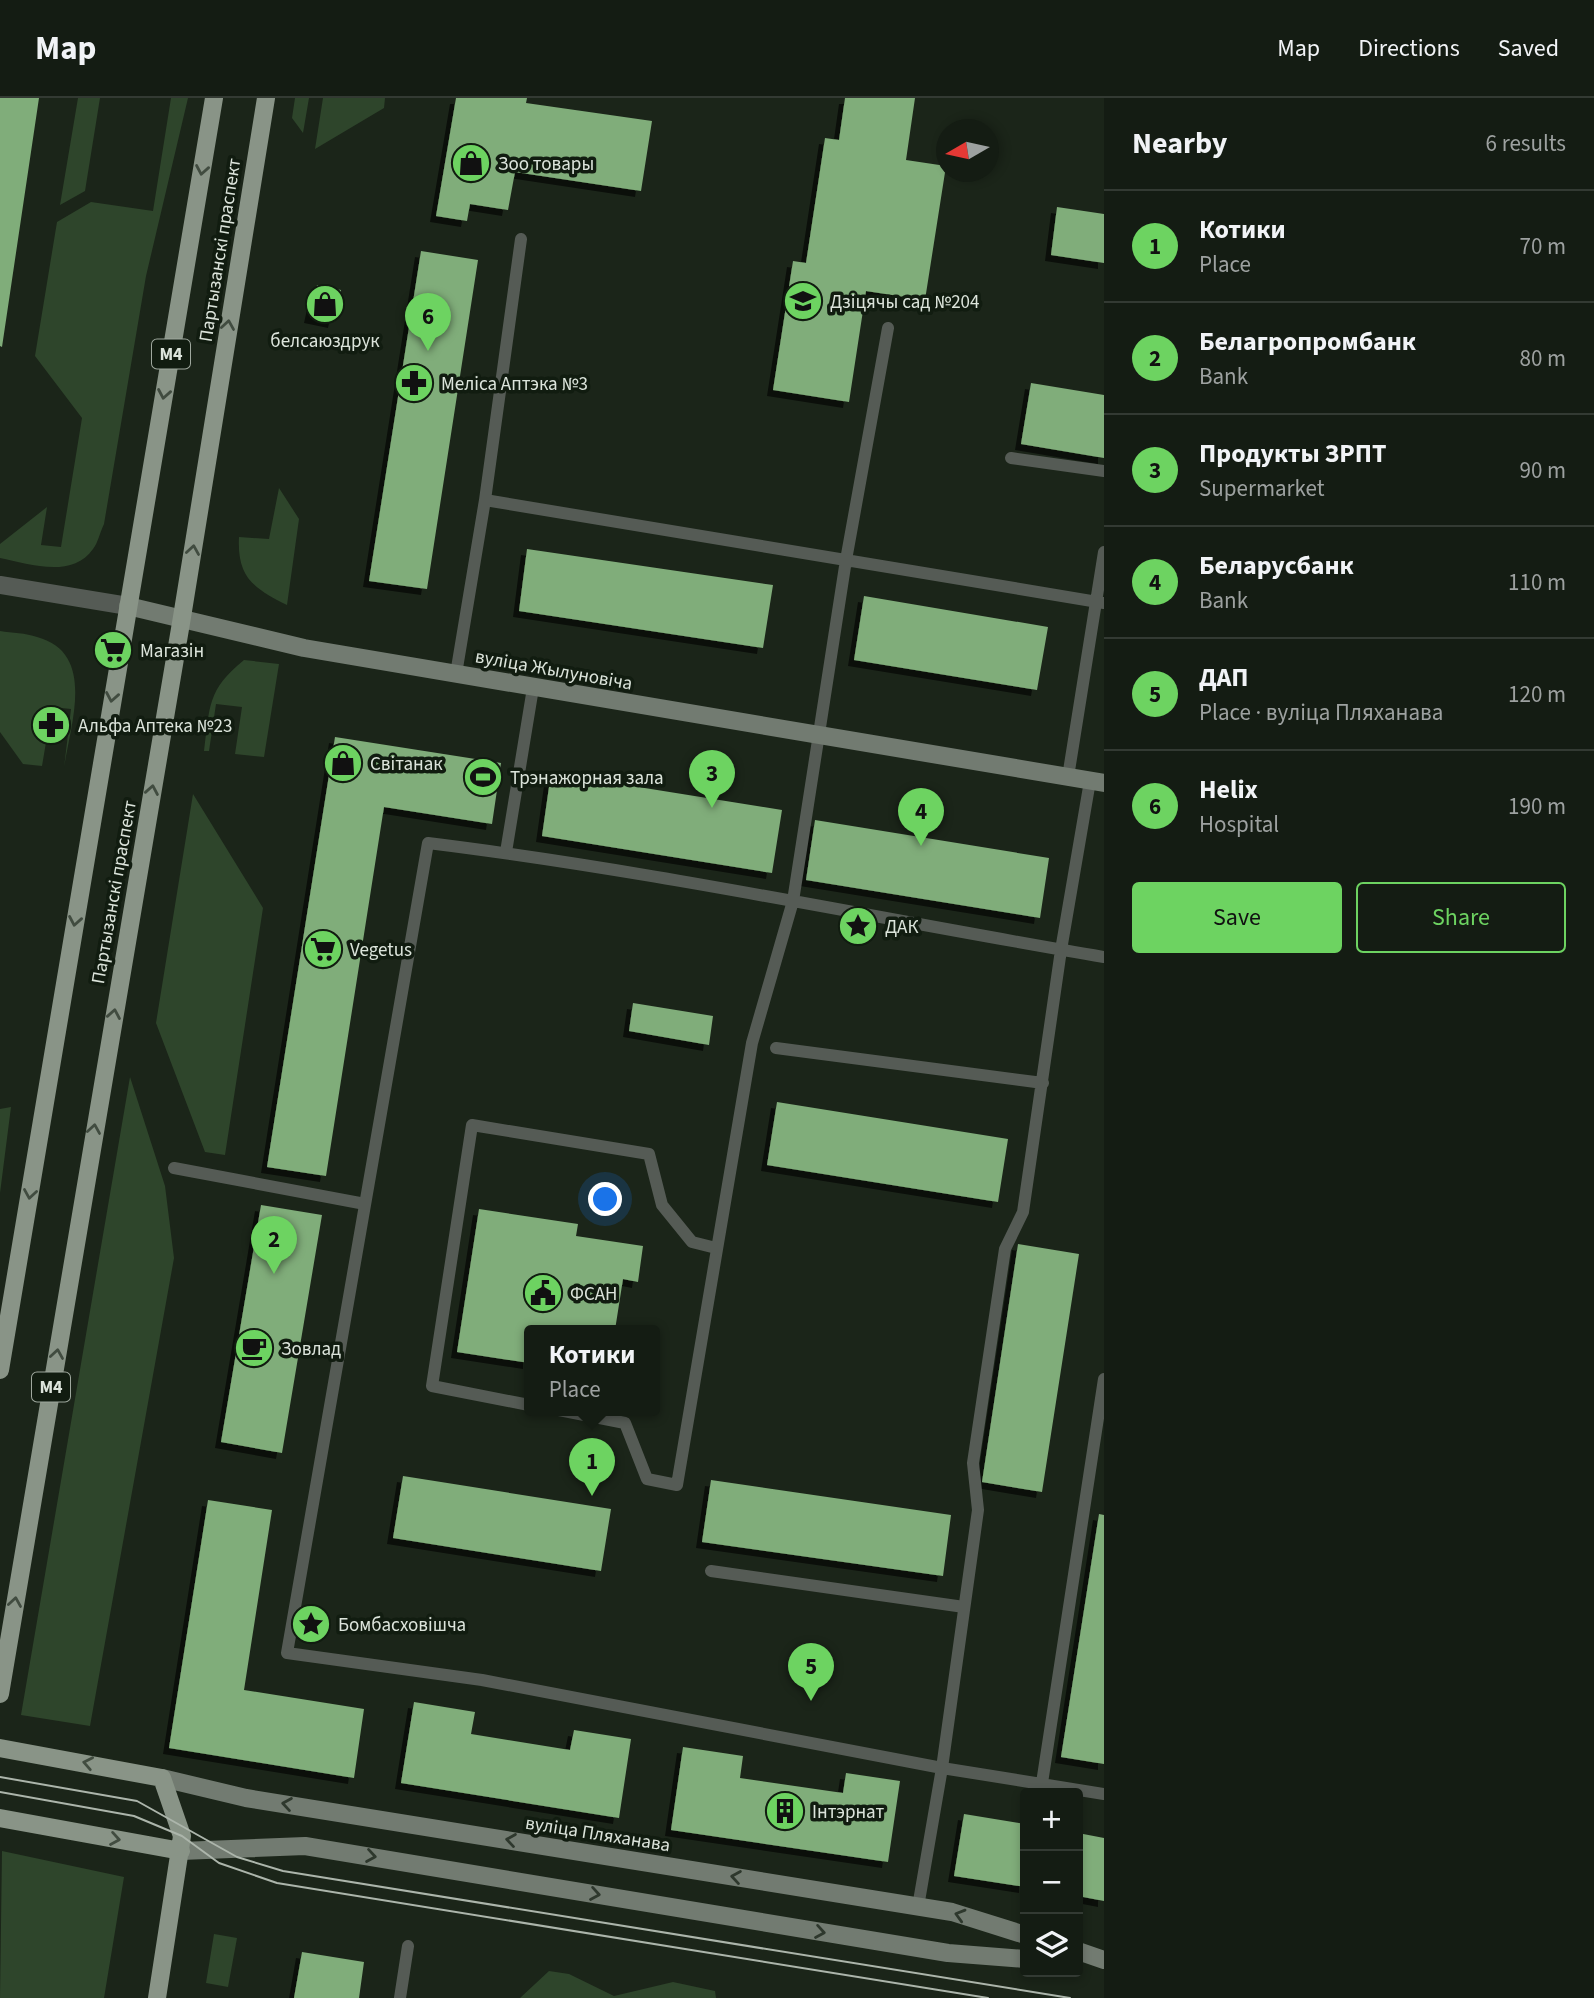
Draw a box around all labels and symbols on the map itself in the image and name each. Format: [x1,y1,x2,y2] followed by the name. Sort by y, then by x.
[936,119,999,182] north arrow
[450,142,492,184] shop icon: Зоо товары
[498,151,594,178] place label: Зоо товары
[193,156,248,344] street label: Партызанскі праспект
[195,164,210,175] one-way arrow
[782,280,824,322] school or university icon: Дзіцячы сад №204
[304,283,346,325] shop icon: белсаюздрук
[830,289,979,316] place label: Дзіцячы сад №204
[405,293,451,351] pin: 6
[220,319,235,331] one-way arrow
[270,328,380,355] place label: белсаюздрук
[152,340,190,368] road number: М4
[393,362,435,404] pharmacy icon: Меліса Аптэка №3
[441,371,588,398] place label: Меліса Аптэка №3
[157,388,172,400] one-way arrow
[185,544,200,556] one-way arrow
[92,629,134,671] supermarket icon: Магазін
[140,638,204,665] place label: Магазін
[473,643,635,698] street label: вуліца Жылуновіча
[106,691,121,703] one-way arrow
[30,704,72,746] pharmacy icon: Альфа Аптека №23
[78,713,232,740] place label: Альфа Аптека №23
[322,742,364,784] shop icon: Світанак
[689,750,735,808] pin: 3
[370,751,443,778] place label: Світанак
[462,756,504,798] sports icon: Трэнажорная зала
[510,765,664,792] place label: Трэнажорная зала
[144,784,159,795] one-way arrow
[898,788,944,846] pin: 4
[85,798,144,986] street label: Партызанскі праспект
[837,905,879,947] place icon: ДАК
[885,914,918,941] place label: ДАК
[68,915,83,927] one-way arrow
[302,928,344,970] supermarket icon: Vegetus
[350,937,412,964] place label: Vegetus
[106,1008,121,1020] one-way arrow
[86,1123,101,1135] one-way arrow
[588,1182,622,1216] your location
[23,1188,38,1200] one-way arrow
[251,1216,297,1274] pin: 2
[522,1272,564,1314] public building icon: ФСАН
[570,1281,617,1308] place label: ФСАН
[233,1327,275,1369] cafe icon: Зовлад
[281,1336,341,1363] place label: Зовлад
[49,1348,64,1360] one-way arrow
[32,1372,70,1402] road number: М4
[569,1438,615,1496] pin: 1
[7,1596,22,1608] one-way arrow
[290,1603,332,1645] place icon: Бомбасховішча
[338,1612,466,1639] place label: Бомбасховішча
[788,1643,834,1701] pin: 5
[82,1756,94,1771] one-way arrow
[764,1790,806,1832] building icon: Інтэрнат
[281,1797,293,1812] one-way arrow
[812,1799,884,1826] place label: Інтэрнат
[523,1810,672,1859] street label: вуліца Пляханава
[109,1831,121,1846] one-way arrow
[506,1833,517,1848] one-way arrow
[365,1848,377,1863] one-way arrow
[730,1870,742,1885] one-way arrow
[590,1886,601,1901] one-way arrow
[954,1909,966,1924] one-way arrow
[814,1924,826,1939] one-way arrow

